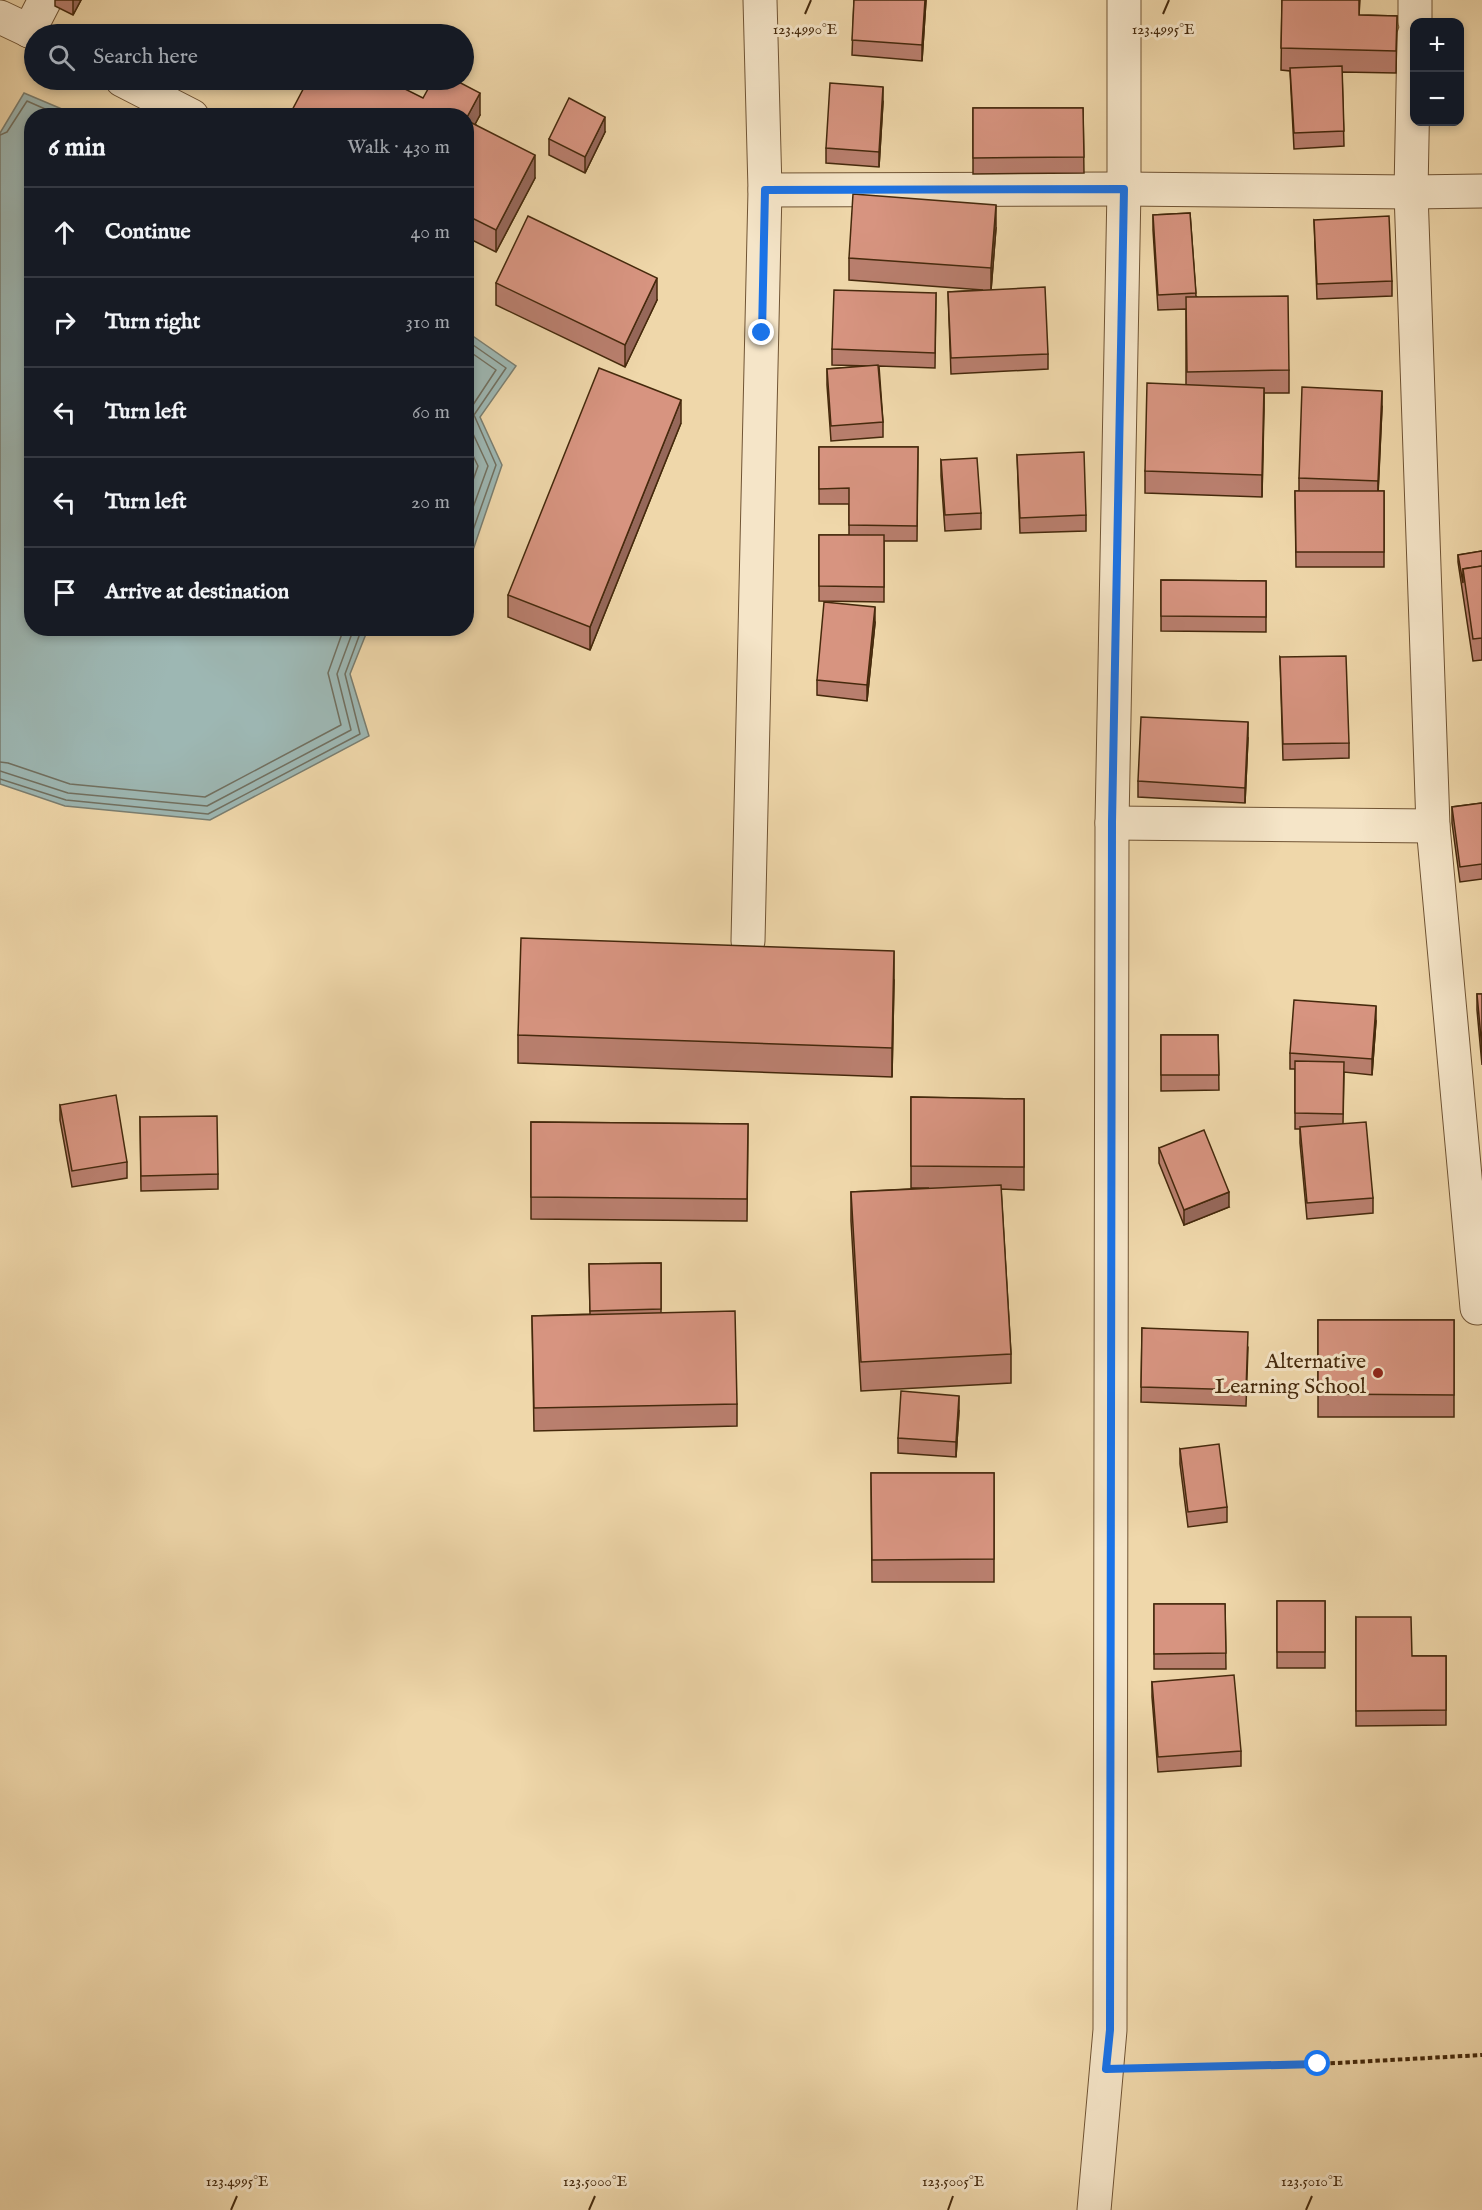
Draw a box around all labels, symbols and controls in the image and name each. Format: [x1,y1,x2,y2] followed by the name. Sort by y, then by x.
[1410,18,1464,126] map controls
[1410,18,1464,72] button: +
[773,20,837,39] text: 123.4990°E
[1132,20,1194,39] text: 123.4995°E
[24,24,474,90] search box
[45,41,78,74] icon: search
[93,43,198,71] text: Search here
[1410,72,1464,126] button: −
[48,131,106,164] text: 6 min
[347,135,450,160] text: Walk · 430 m
[48,216,81,249] icon: ahead
[105,218,191,246] text: Continue
[411,220,450,245] text: 40 m
[48,306,81,339] icon: right
[105,308,200,336] text: Turn right
[406,310,450,335] text: 310 m
[748,319,774,345] route end
[48,396,81,429] icon: left
[105,398,187,426] text: Turn left
[412,400,450,425] text: 60 m
[48,486,81,519] icon: left
[105,488,187,516] text: Turn left
[411,490,450,515] text: 20 m
[48,576,81,609] icon: arrive
[105,578,289,606] text: Arrive at destination
[1214,1348,1366,1401] place label: Alternative Learning School
[1371,1366,1385,1380] marker: Alternative Learning School
[1304,2050,1330,2076] route start
[206,2172,268,2191] text: 123.4995°E
[563,2172,627,2191] text: 123.5000°E
[922,2172,984,2191] text: 123.5005°E
[1281,2172,1343,2191] text: 123.5010°E

